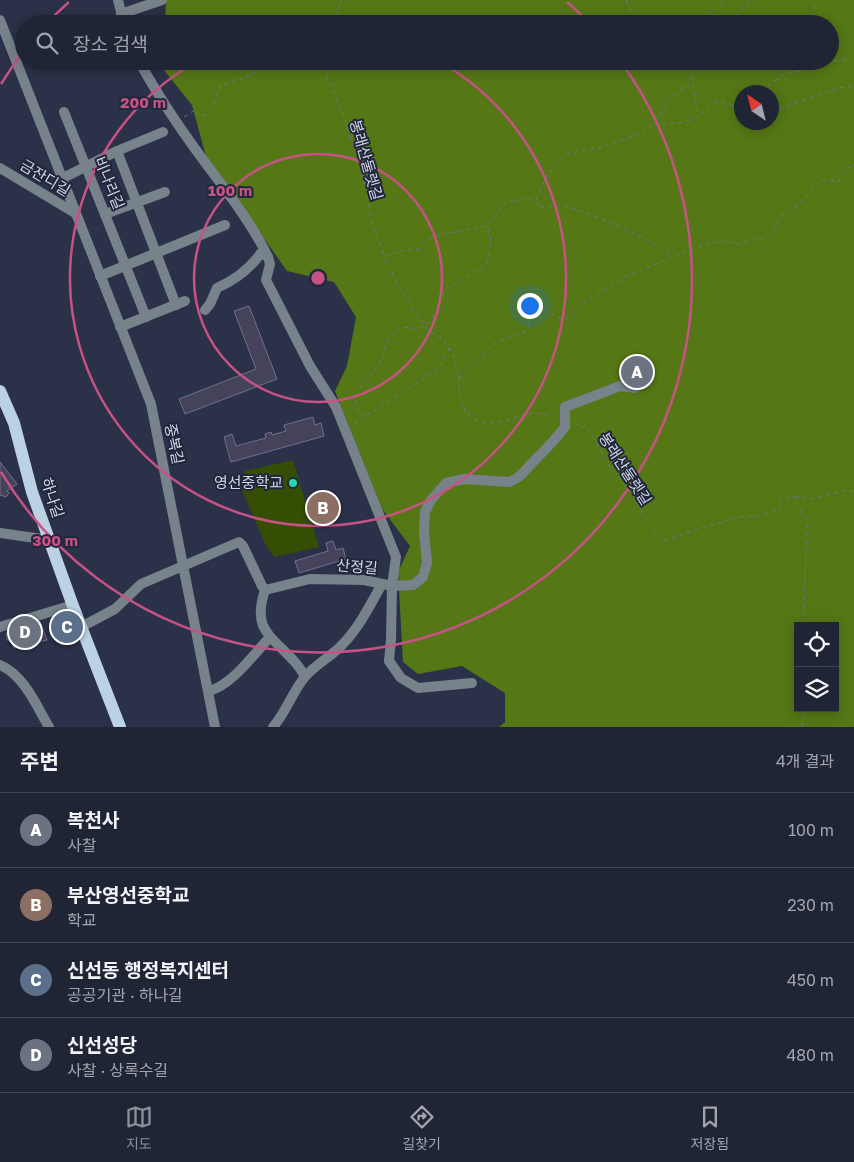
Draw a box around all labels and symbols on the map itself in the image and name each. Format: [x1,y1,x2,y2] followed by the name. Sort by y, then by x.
[734,85,779,130] north arrow
[120,93,166,111] text: 200 m
[347,117,387,202] street label: 봉래산둘렛길
[91,154,129,212] street label: 비나리길
[17,155,74,199] street label: 금잔디길
[208,181,252,199] text: 100 m
[309,269,327,287] centre of rings
[517,293,543,319] your location
[621,353,653,391] pin: A
[162,422,188,466] street label: 중복길
[596,429,656,508] street label: 봉래산둘렛길
[214,473,283,491] place label: 영선중학교
[38,475,68,520] street label: 하나길
[287,477,299,489] marker: 영선중학교
[307,489,339,527] pin: B
[32,531,78,549] text: 300 m
[336,555,378,577] street label: 산정길
[51,608,83,646] pin: C
[9,613,41,651] pin: D

